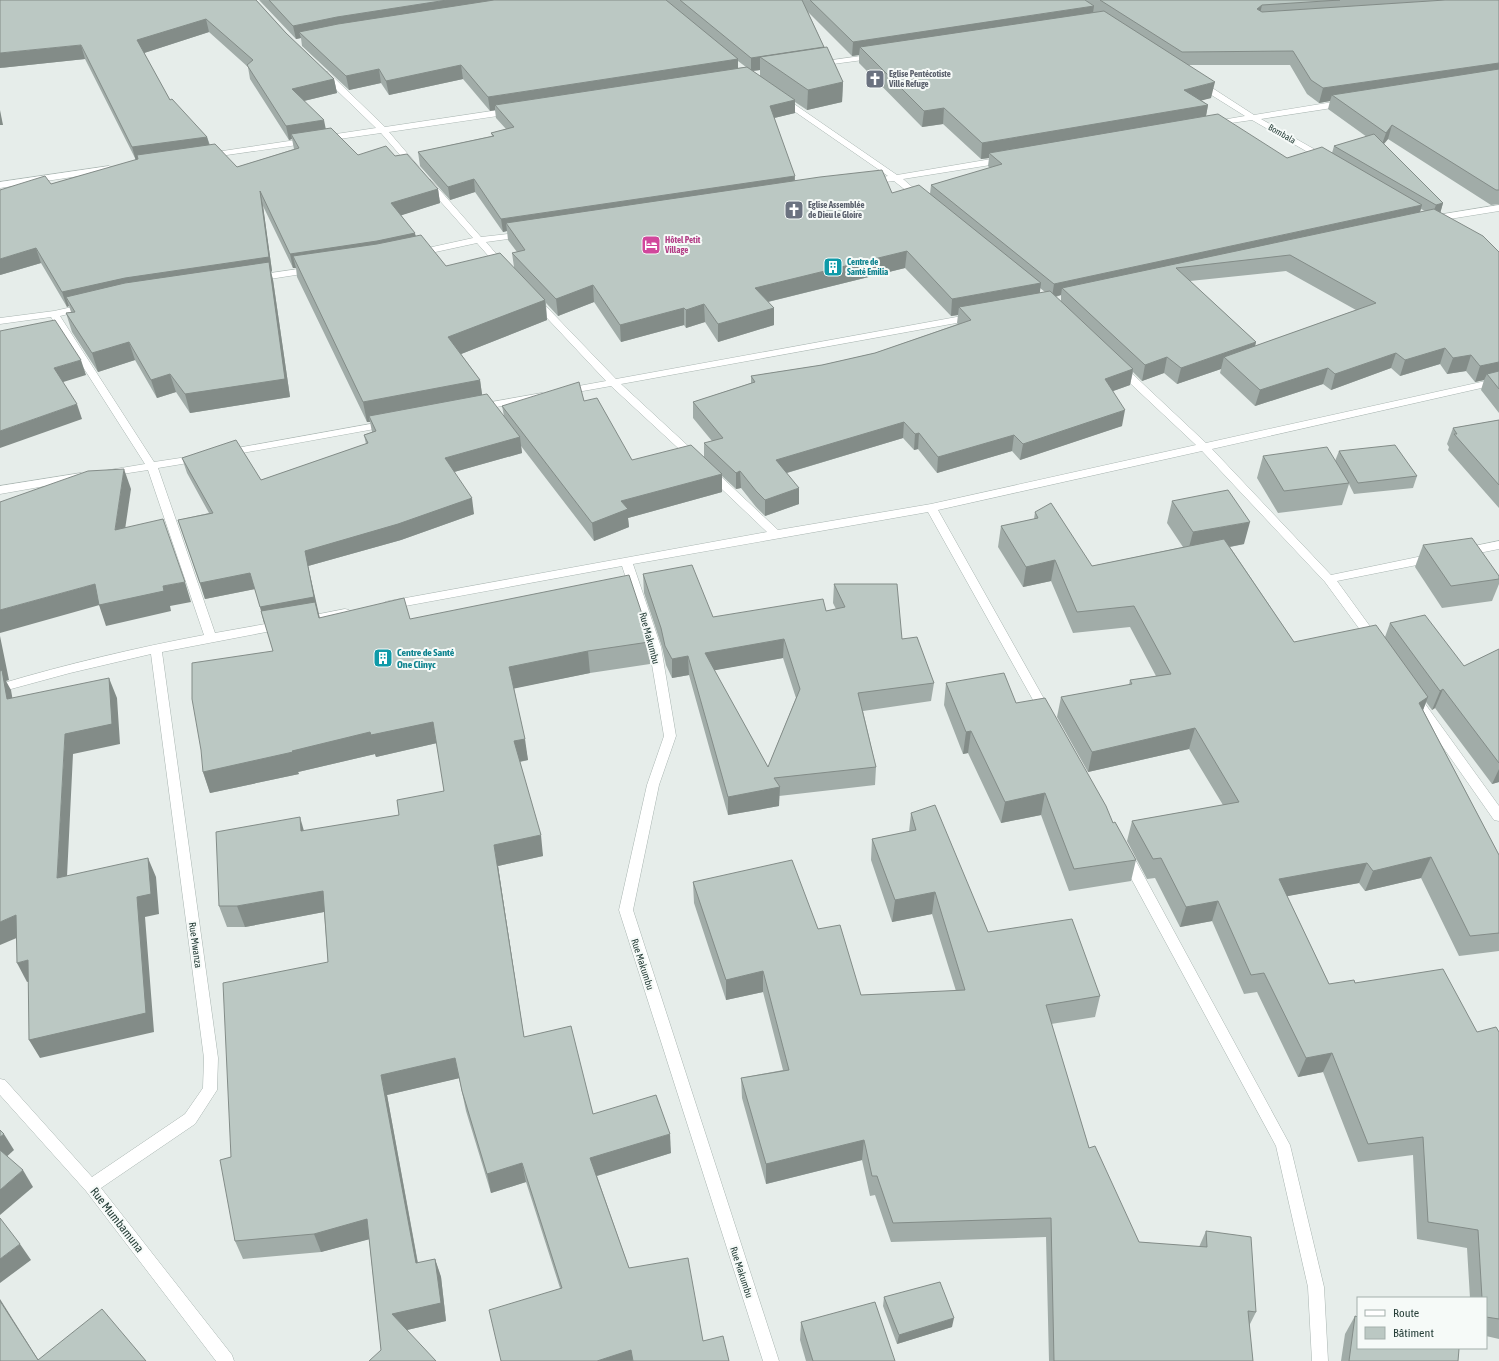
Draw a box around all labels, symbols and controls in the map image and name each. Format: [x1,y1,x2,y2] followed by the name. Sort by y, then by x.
[864,68,886,90] church icon: Eglise Pentécotiste Ville Refuge
[888,69,951,89] place label: Eglise Pentécotiste Ville Refuge
[1267,122,1297,146] street label: Bombala
[783,199,805,221] church icon: Eglise Assemblée de Dieu le Gloire
[808,200,865,220] place label: Eglise Assemblée de Dieu le Gloire
[640,234,662,256] hotel icon: Hôtel Petit Village
[664,235,701,255] place label: Hôtel Petit Village
[822,256,844,278] building icon: Centre de Santé Emilia
[847,257,888,277] place label: Centre de Santé Emilia
[637,611,662,665] street label: Rue Makumbu
[372,647,394,669] building icon: Centre de Santé One Clinyc
[397,647,455,670] place label: Centre de Santé One Clinyc
[187,921,204,969] street label: Rue Mwanza
[629,937,656,991] street label: Rue Makumbu
[87,1185,147,1255] street label: Rue Mumbamuna
[728,1245,755,1299] street label: Rue Makumbu
[1357,1297,1487,1349] legend
[1393,1306,1419,1320] text: Route
[1393,1326,1434,1340] text: Bâtiment

